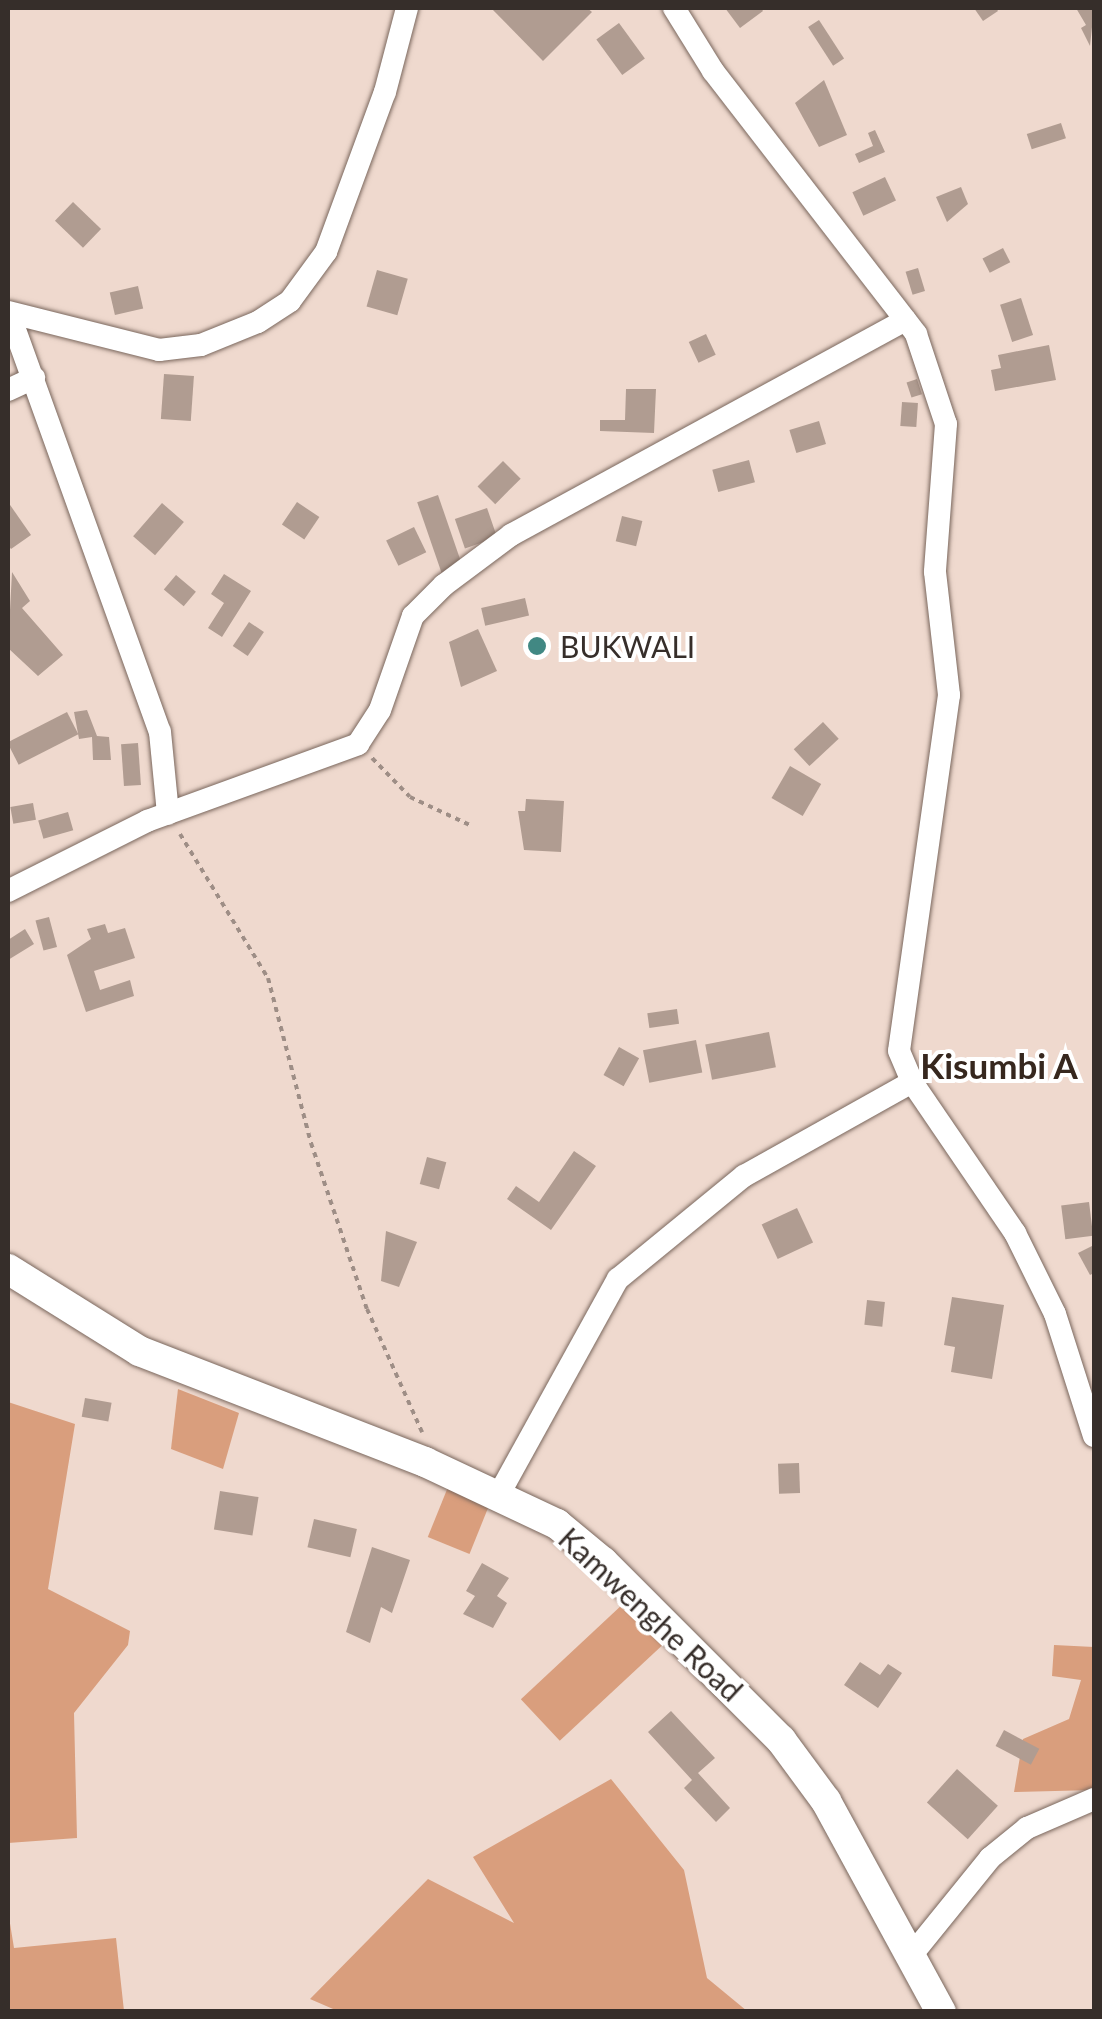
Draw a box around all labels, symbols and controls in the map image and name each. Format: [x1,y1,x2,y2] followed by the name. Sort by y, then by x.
[560,628,695,664] place label: BUKWALI
[524,633,550,659] marker: BUKWALI
[920,1044,1078,1086] district label: Kisumbi A
[552,1520,750,1708] street label: Kamwenghe Road

